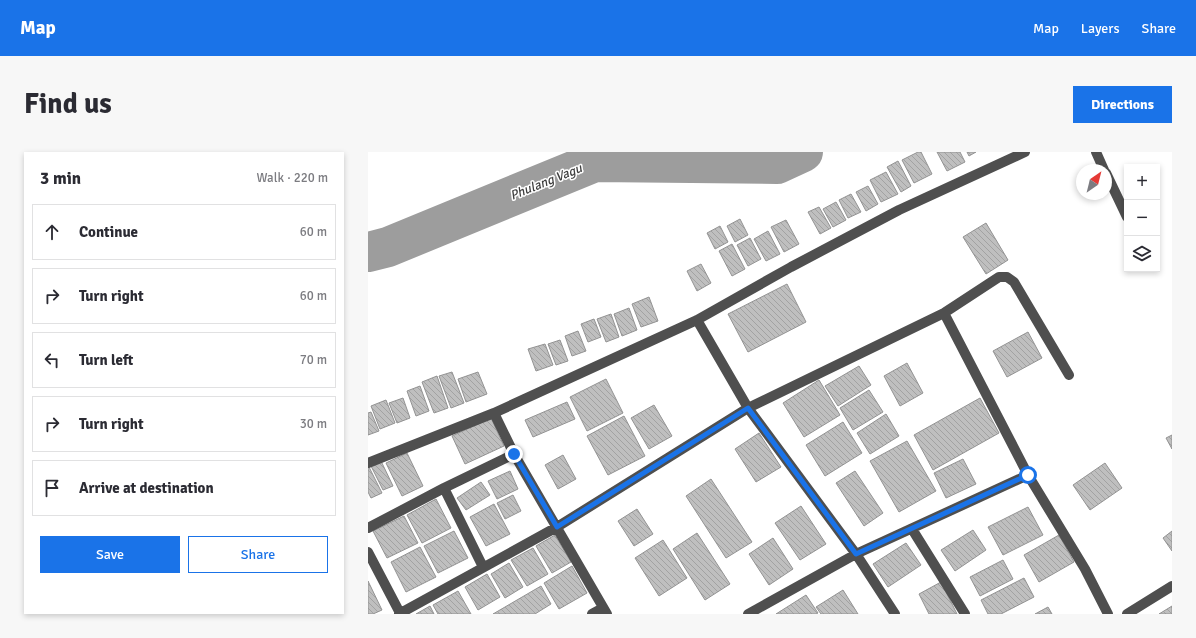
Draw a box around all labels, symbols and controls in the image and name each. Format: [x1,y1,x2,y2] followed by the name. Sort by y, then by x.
[20,16,56,40] text: Map
[1033,20,1059,37] text: Map
[1081,20,1120,37] text: Layers
[1142,20,1176,37] text: Share
[1073,86,1172,123] button: Directions
[24,87,112,121] text: Find us
[508,160,585,204] water label: Phulang Vagu
[1076,164,1112,200] north arrow
[1124,164,1160,272] map controls
[1124,164,1160,200] button: +
[40,168,81,189] text: 3 min
[257,170,328,186] text: Walk · 220 m
[1124,200,1160,236] button: −
[41,221,63,243] icon: ahead
[79,223,138,241] text: Continue
[300,224,327,240] text: 60 m
[1124,236,1160,272] button: layers
[41,285,63,307] icon: right
[79,287,144,305] text: Turn right
[300,288,327,304] text: 60 m
[41,349,63,371] icon: left
[79,351,133,369] text: Turn left
[300,352,327,368] text: 70 m
[41,413,63,435] icon: right
[79,415,144,433] text: Turn right
[300,416,327,432] text: 30 m
[505,445,523,463] route end
[1019,466,1037,484] route start
[41,477,63,499] icon: arrive
[79,479,214,497] text: Arrive at destination
[40,536,180,573] button: Save
[188,536,328,573] button: Share

